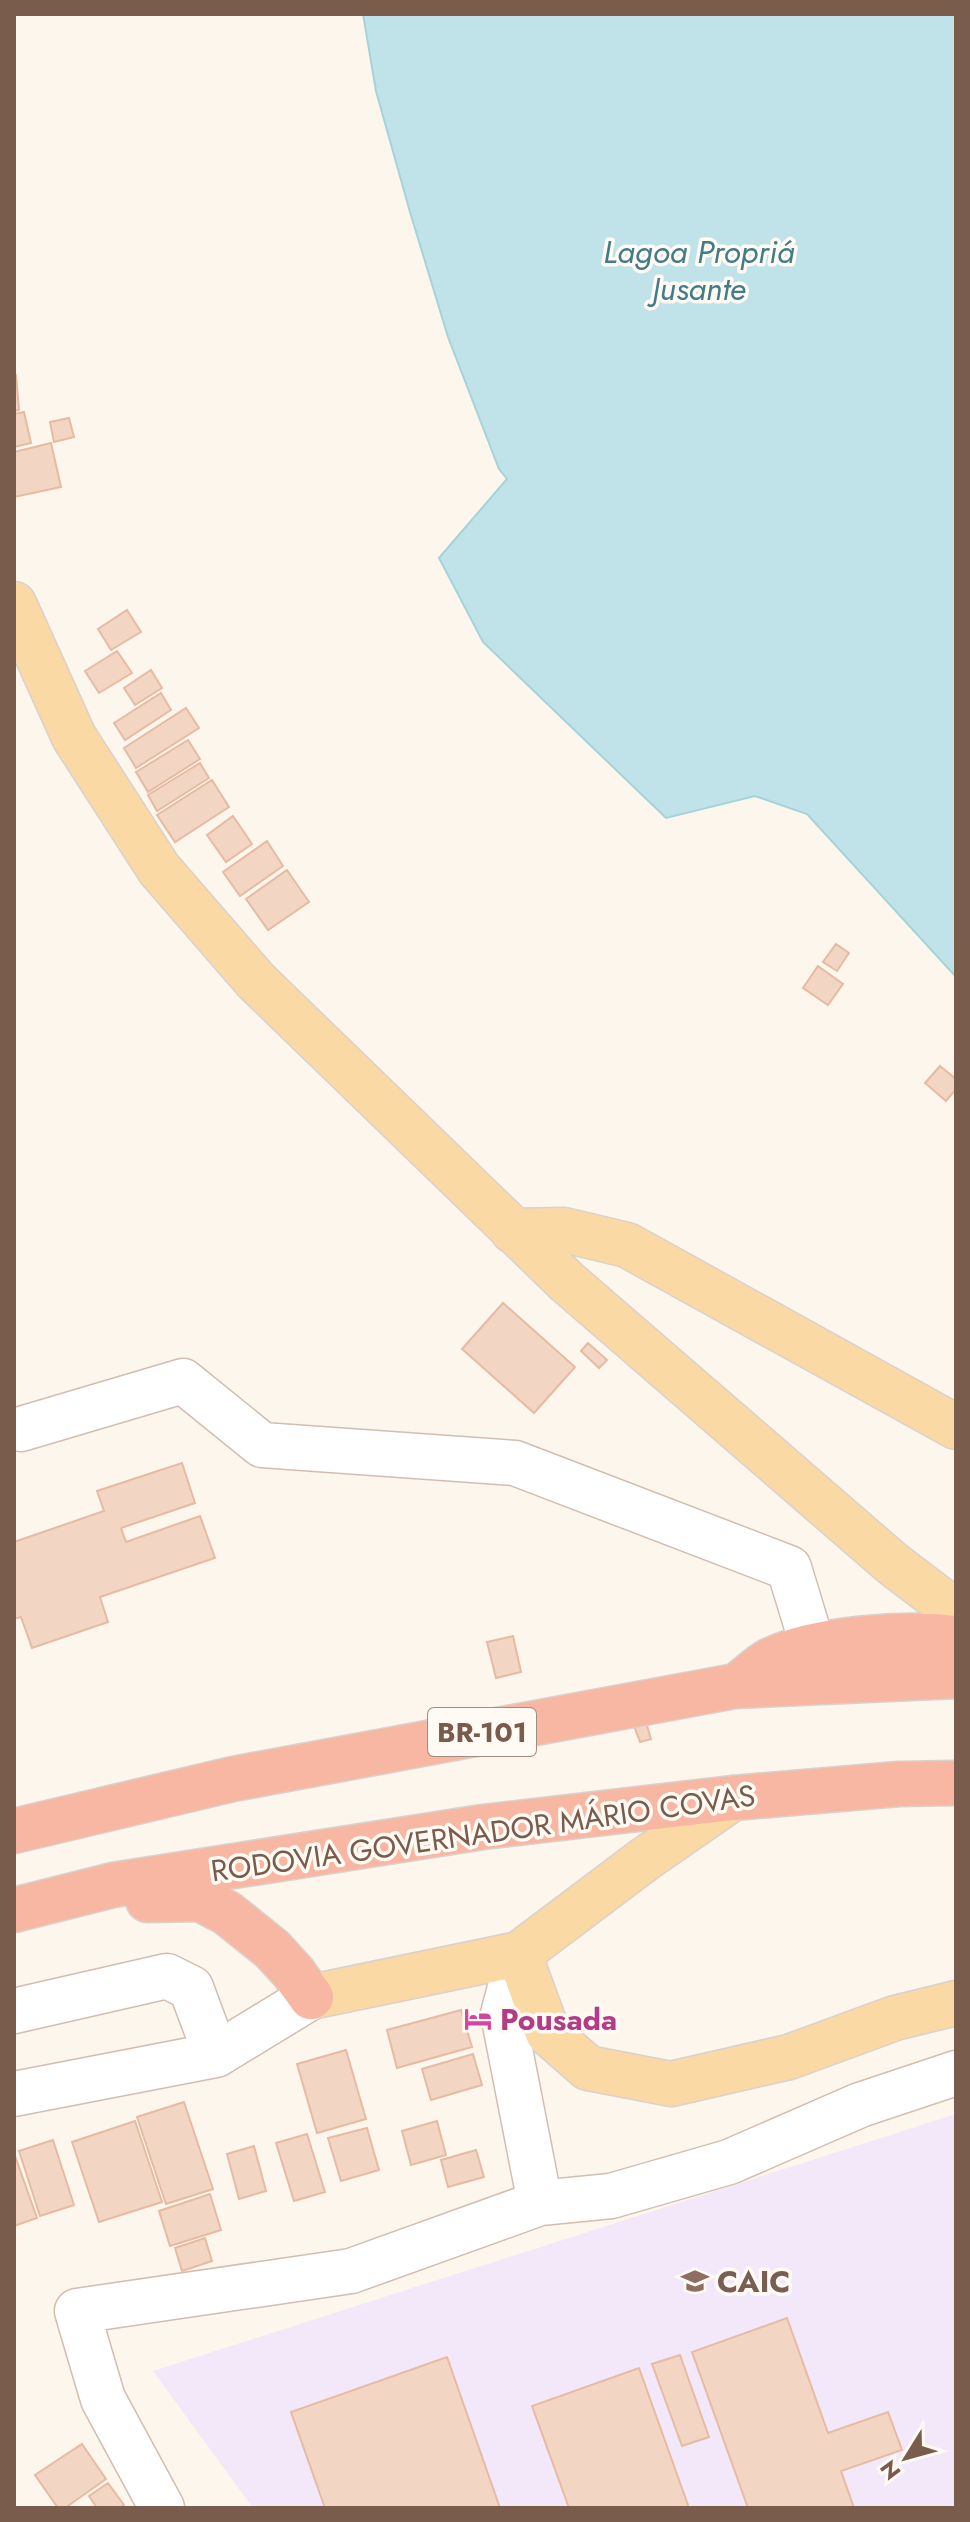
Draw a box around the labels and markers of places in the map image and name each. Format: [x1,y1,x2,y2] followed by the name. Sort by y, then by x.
[500,1998,617,2041] place label: Pousada
[463,2004,493,2034] hotel icon: Pousada
[717,2260,790,2303] place label: CAIC
[680,2266,710,2296] school or university icon: CAIC

